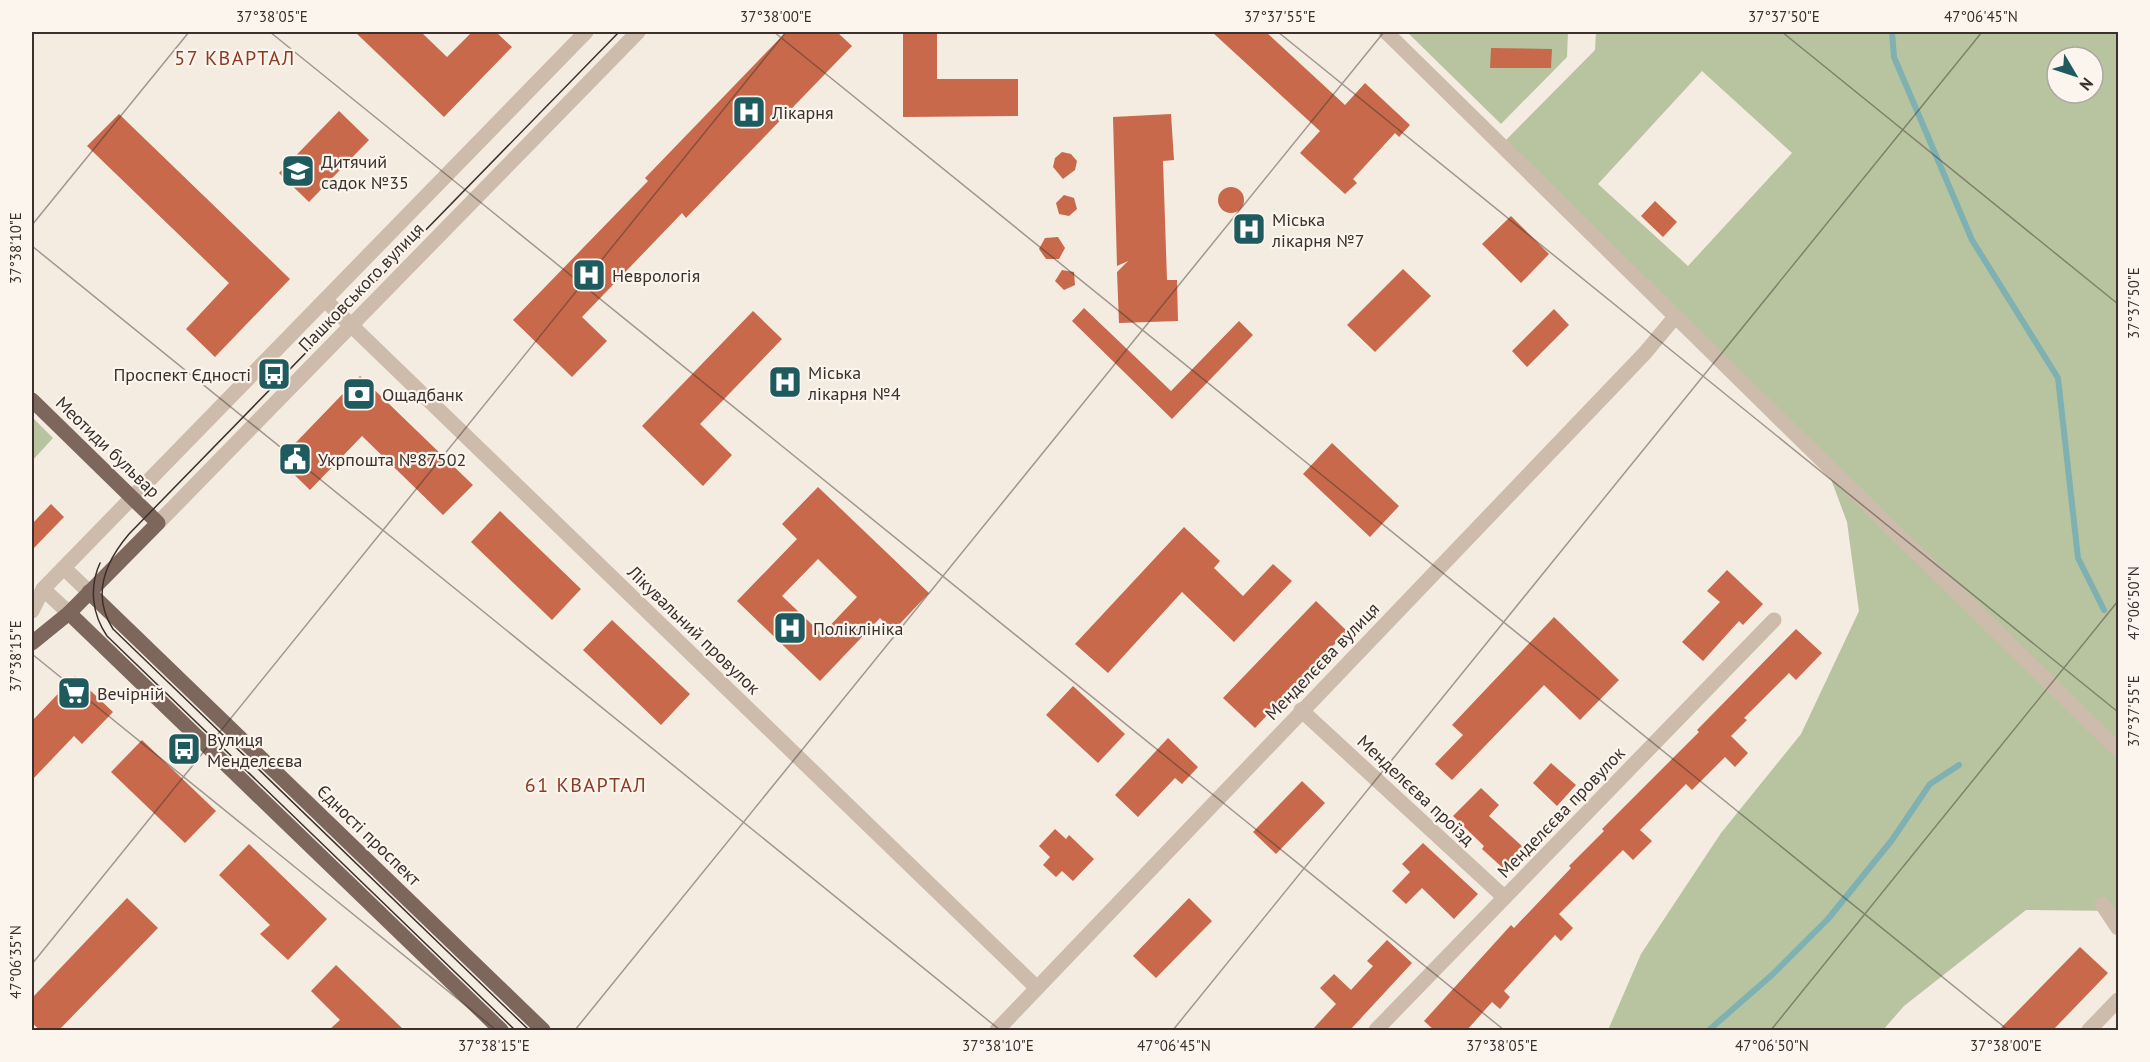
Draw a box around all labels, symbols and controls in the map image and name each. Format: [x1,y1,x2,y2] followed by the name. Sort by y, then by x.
[236,7,308,26] text: 37°38'05"E
[740,7,812,26] text: 37°38'00"E
[1244,7,1316,26] text: 37°37'55"E
[1748,7,1820,26] text: 37°37'50"E
[1944,7,2018,26] text: 47°06'45"N
[174,45,296,71] district label: 57 КВАРТАЛ
[2045,45,2105,105] north arrow
[2076,74,2098,95] text: N
[731,94,767,130] hospital icon: Лікарня
[771,101,834,124] place label: Лікарня
[321,150,409,194] place label: Дитячий садок №35
[280,153,316,189] school or university icon: Дитячий садок №35
[1271,208,1364,252] place label: Міська лікарня №7
[1231,211,1267,247] hospital icon: Міська лікарня №7
[6,212,25,284] text: 37°38'10"E
[293,218,429,356] street label: Пашковського вулиця
[571,257,607,293] hospital icon: Неврологія
[612,264,700,287] place label: Неврологія
[2124,267,2143,339] text: 37°37'50"E
[256,356,292,392] bus stop icon: Проспект Єдності
[807,361,901,405] place label: Міська лікарня №4
[113,363,251,386] place label: Проспект Єдності
[767,364,803,400] hospital icon: Міська лікарня №4
[341,376,377,412] bank icon: Ощадбанк
[382,383,464,406] place label: Ощадбанк
[51,391,165,503] street label: Меотиди бульвар
[277,441,313,477] public building icon: Укрпошта №87502
[318,448,466,471] place label: Укрпошта №87502
[622,560,766,700] street label: Лікувальний провулок
[2124,566,2143,640] text: 47°06'50"N
[1260,597,1384,725] street label: Менделєєва вулиця
[772,610,808,646] hospital icon: Поліклініка
[813,617,903,640] place label: Поліклініка
[6,620,25,692] text: 37°38'15"E
[56,675,92,711] supermarket icon: Вечірній
[2124,675,2143,747] text: 37°37'55"E
[97,682,164,705] place label: Вечірній
[207,728,303,772] place label: Вулиця Менделєєва
[1353,730,1480,850] street label: Менделєєва проїзд
[166,731,202,767] bus stop icon: Вулиця Менделєєва
[1492,741,1630,882] street label: Менделєєва провулок
[525,772,647,798] district label: 61 КВАРТАЛ
[312,780,426,891] street label: Єдності проспект
[6,925,25,999] text: 47°06'35"N
[458,1036,530,1055] text: 37°38'15"E
[962,1036,1034,1055] text: 37°38'10"E
[1137,1036,1211,1055] text: 47°06'45"N
[1466,1036,1538,1055] text: 37°38'05"E
[1735,1036,1809,1055] text: 47°06'50"N
[1970,1036,2042,1055] text: 37°38'00"E

